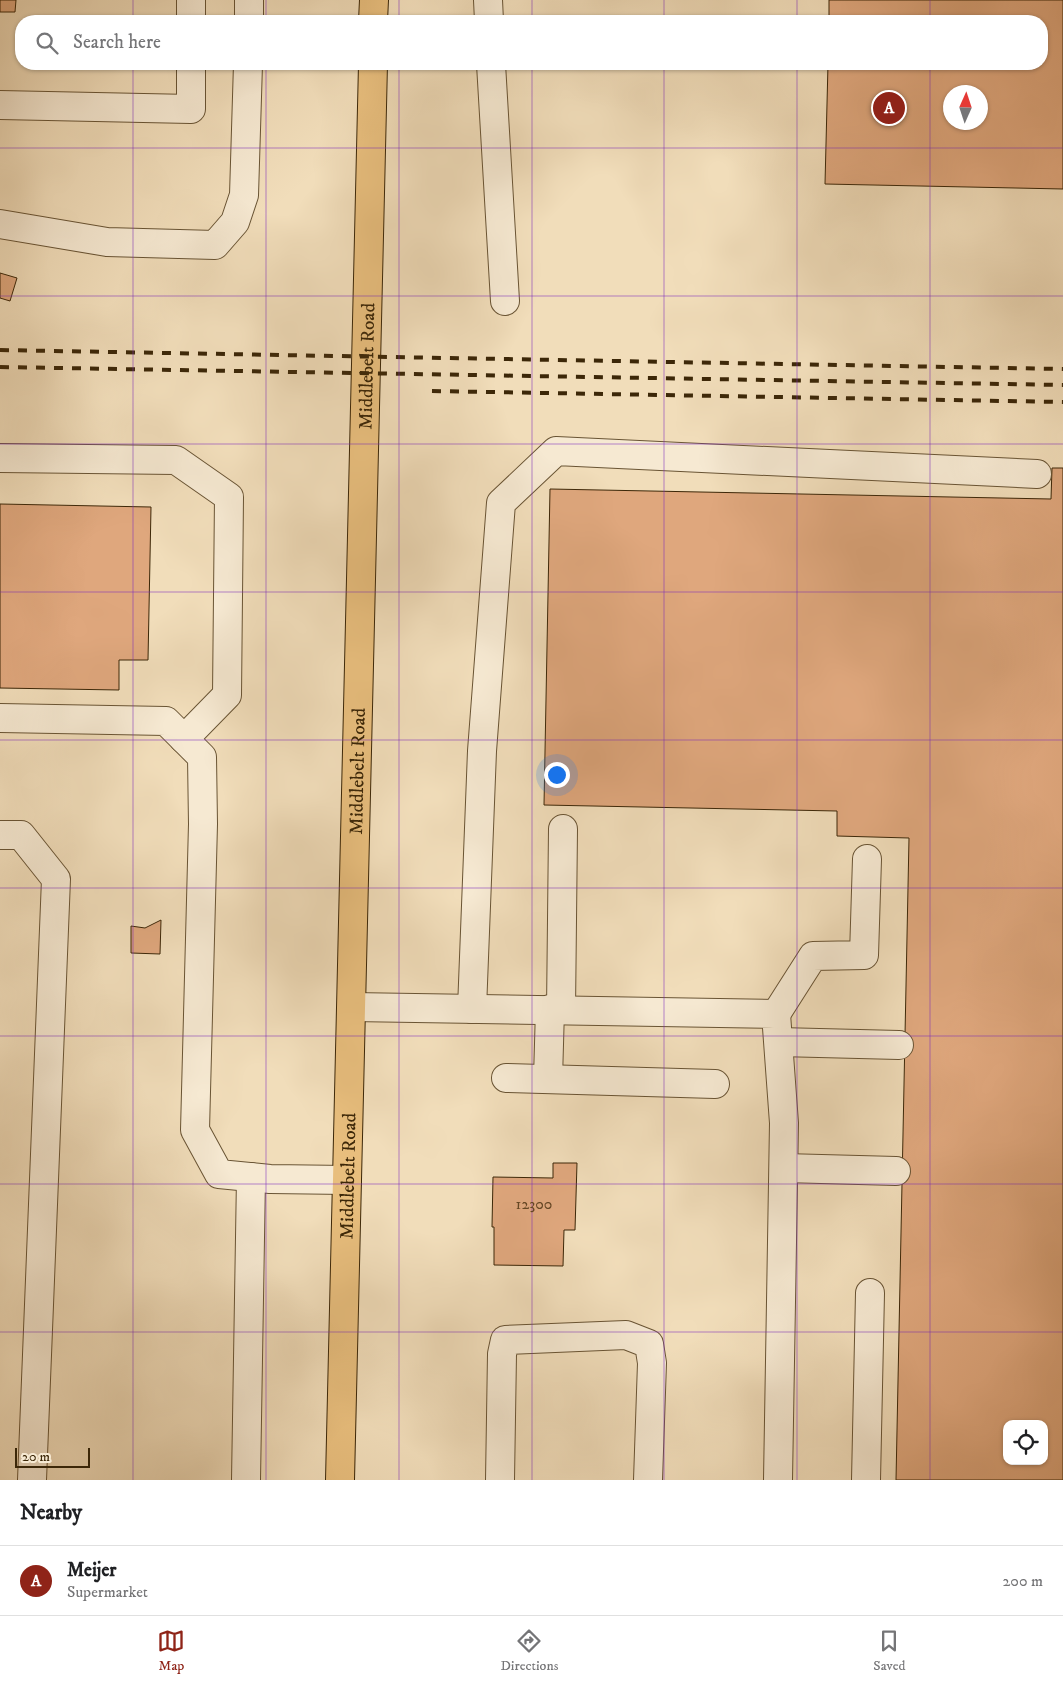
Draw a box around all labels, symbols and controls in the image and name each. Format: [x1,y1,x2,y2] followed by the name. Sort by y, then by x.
[15,15,1048,70] search box
[33,29,61,57] icon: search
[73,31,161,54] text: Search here
[943,85,988,130] north arrow
[873,89,905,127] pin: A
[354,302,380,430] street label: Middlebelt Road
[345,707,371,835] street label: Middlebelt Road
[544,762,570,788] your location
[336,1112,362,1240] street label: Middlebelt Road
[516,1194,552,1214] house number: 12300
[1003,1420,1048,1465] map controls
[1003,1420,1048,1465] button: locate
[15,1445,90,1468] scale bar
[22,1448,50,1466] text: 20 m
[20,1500,82,1526] text: Nearby
[67,1559,116,1582] text: Meijer
[31,1571,41,1591] text: A
[1002,1571,1043,1591] text: 200 m
[67,1582,148,1602] text: Supermarket
[157,1627,185,1675] tab: Map
[500,1627,558,1675] tab: Directions
[873,1627,906,1675] tab: Saved

